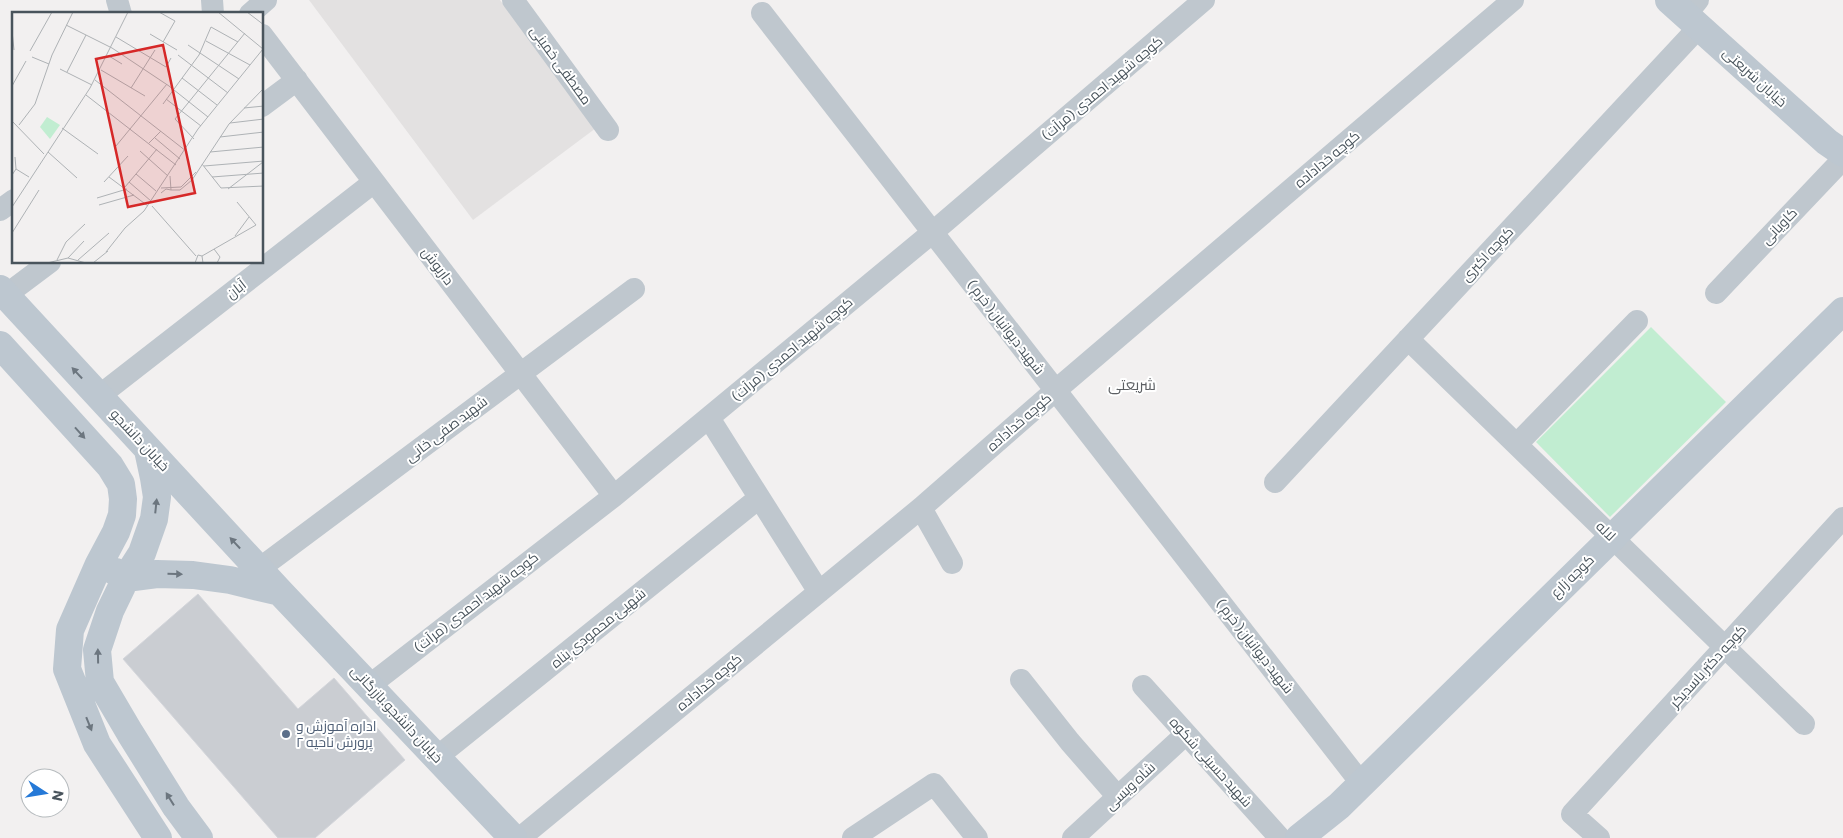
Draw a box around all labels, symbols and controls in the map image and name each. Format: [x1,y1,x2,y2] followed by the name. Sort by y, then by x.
[12,12,264,264] inset map
[527,22,596,107] street label: مصطفی خمینی
[1038,32,1167,145] street label: کوچه شهید احمدی (مرآت)
[1720,43,1791,110] street label: خیابان شریعتی
[1291,126,1364,192] street label: کوچه خداداده
[1757,204,1800,248] street label: کاویانی
[1457,223,1518,286] street label: کوچه اکبری
[419,243,458,288] street label: داریوش
[222,275,249,302] street label: آبان
[963,276,1049,379] street label: شهید دیوانیان( خرم )
[728,293,857,406] street label: کوچه شهید احمدی (مرآت)
[71,367,83,379] one-way arrow
[1108,375,1156,395] district label: شریعتی
[983,389,1056,456] street label: کوچه خداداده
[401,392,490,465] street label: شهید صفی خانی
[107,405,173,474] street label: خیابان دانشجو
[74,426,86,438] one-way arrow
[152,498,160,514] one-way arrow
[1593,517,1620,544] street label: لاله
[229,538,241,550] one-way arrow
[410,548,542,657] street label: کوچه شهید احمدی (مرآت)
[1546,551,1598,602] street label: کوچه زارع
[167,571,183,579] one-way arrow
[547,584,650,673] street label: شهیئ محمودی پناه
[1212,595,1298,698] street label: شهید دیوانیان( خرم )
[1665,621,1751,713] street label: کوچه دکتر باسدیکر
[94,647,102,663] one-way arrow
[673,649,746,715] street label: کوچه خداداده
[348,661,447,766] street label: خیابان دانشجو.بازرگانی
[1166,713,1256,810] street label: شهید حسینی شکوه
[86,717,94,731] one-way arrow
[296,717,377,752] place label: اداره آموزش و پرورش ناحیه ۲
[280,728,292,740] marker: اداره آموزش و پرورش ناحیه ۲
[1101,758,1158,813] street label: شاه ویسی
[20,768,70,818] north arrow
[49,789,68,803] text: N
[166,792,175,805] one-way arrow

